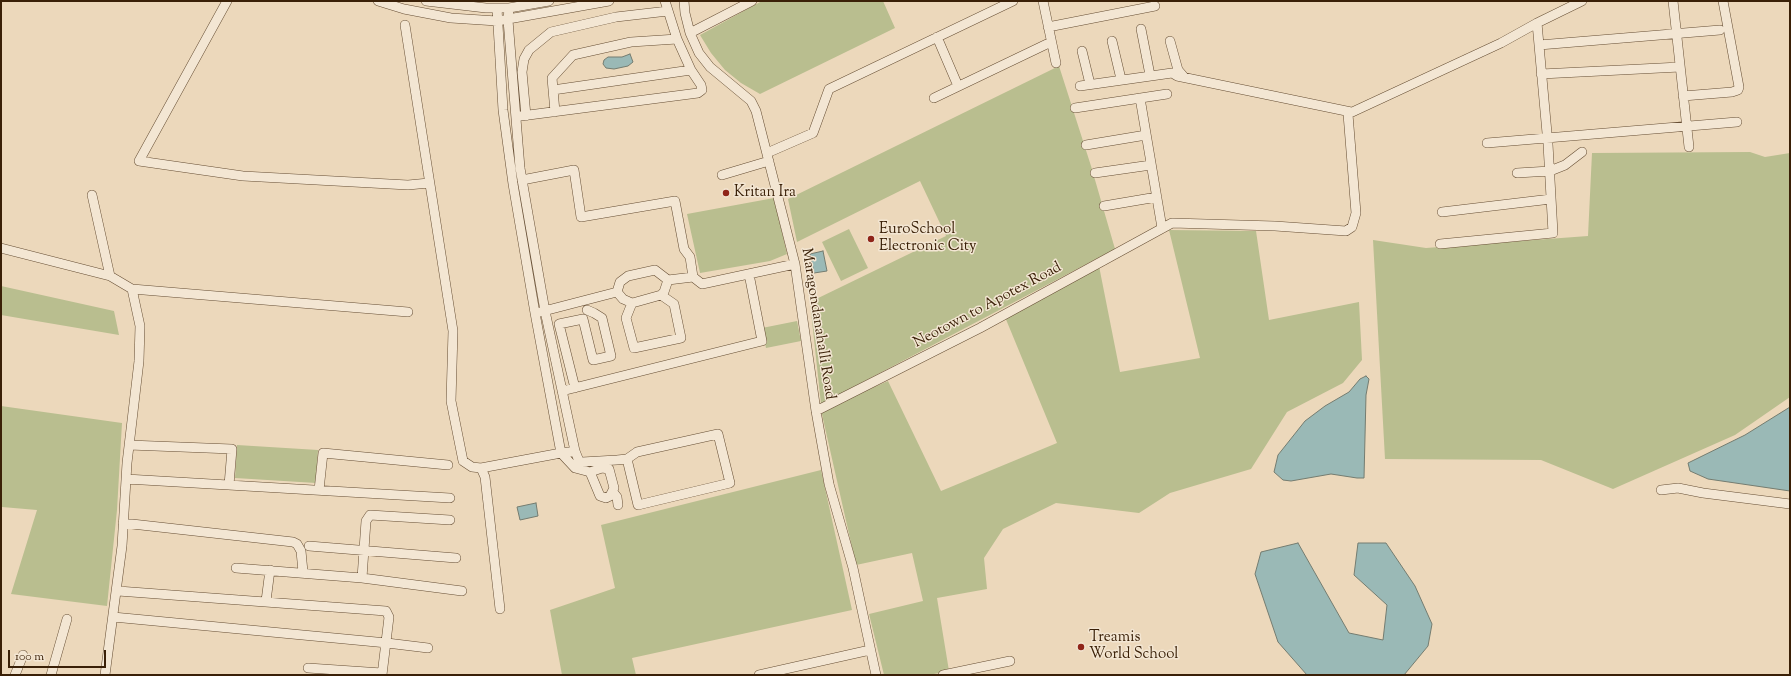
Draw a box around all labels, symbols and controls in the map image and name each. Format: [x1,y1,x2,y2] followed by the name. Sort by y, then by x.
[734,184,796,202] place label: Kritan Ira
[721,188,731,198] marker: Kritan Ira
[879,221,976,256] place label: EuroSchool Electronic City
[866,234,876,244] marker: EuroSchool Electronic City
[796,247,838,401] street label: Maragondanahalli Road
[911,259,1065,353] street label: Neotown to Apotex Road
[1089,629,1178,664] place label: Treamis World School
[10,642,108,668] scale bar
[1076,642,1086,652] marker: Treamis World School
[15,648,44,666] text: 100 m

